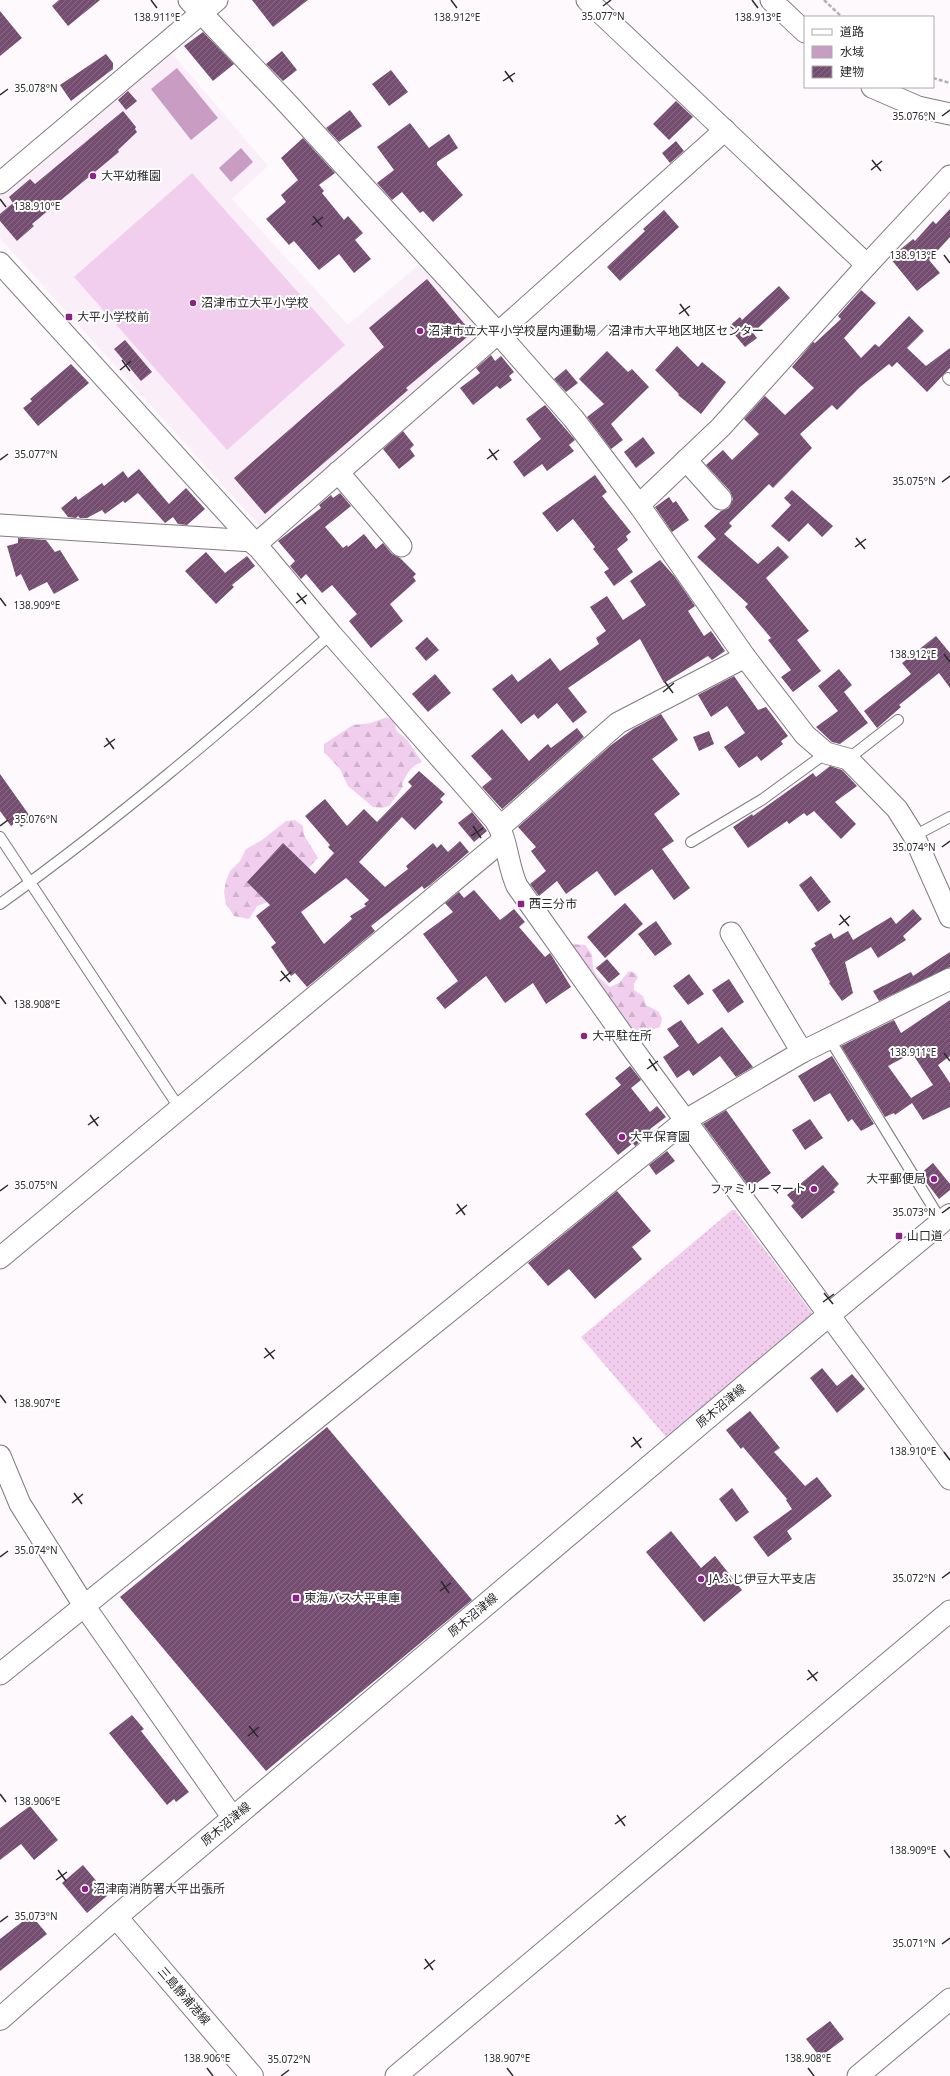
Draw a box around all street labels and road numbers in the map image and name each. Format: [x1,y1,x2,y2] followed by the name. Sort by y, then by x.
[692,1380,749,1431] street label: 原木沼津線
[444,1589,501,1640] street label: 原木沼津線
[197,1798,254,1849] street label: 原木沼津線
[154,1963,214,2028] street label: 三島静浦港線

